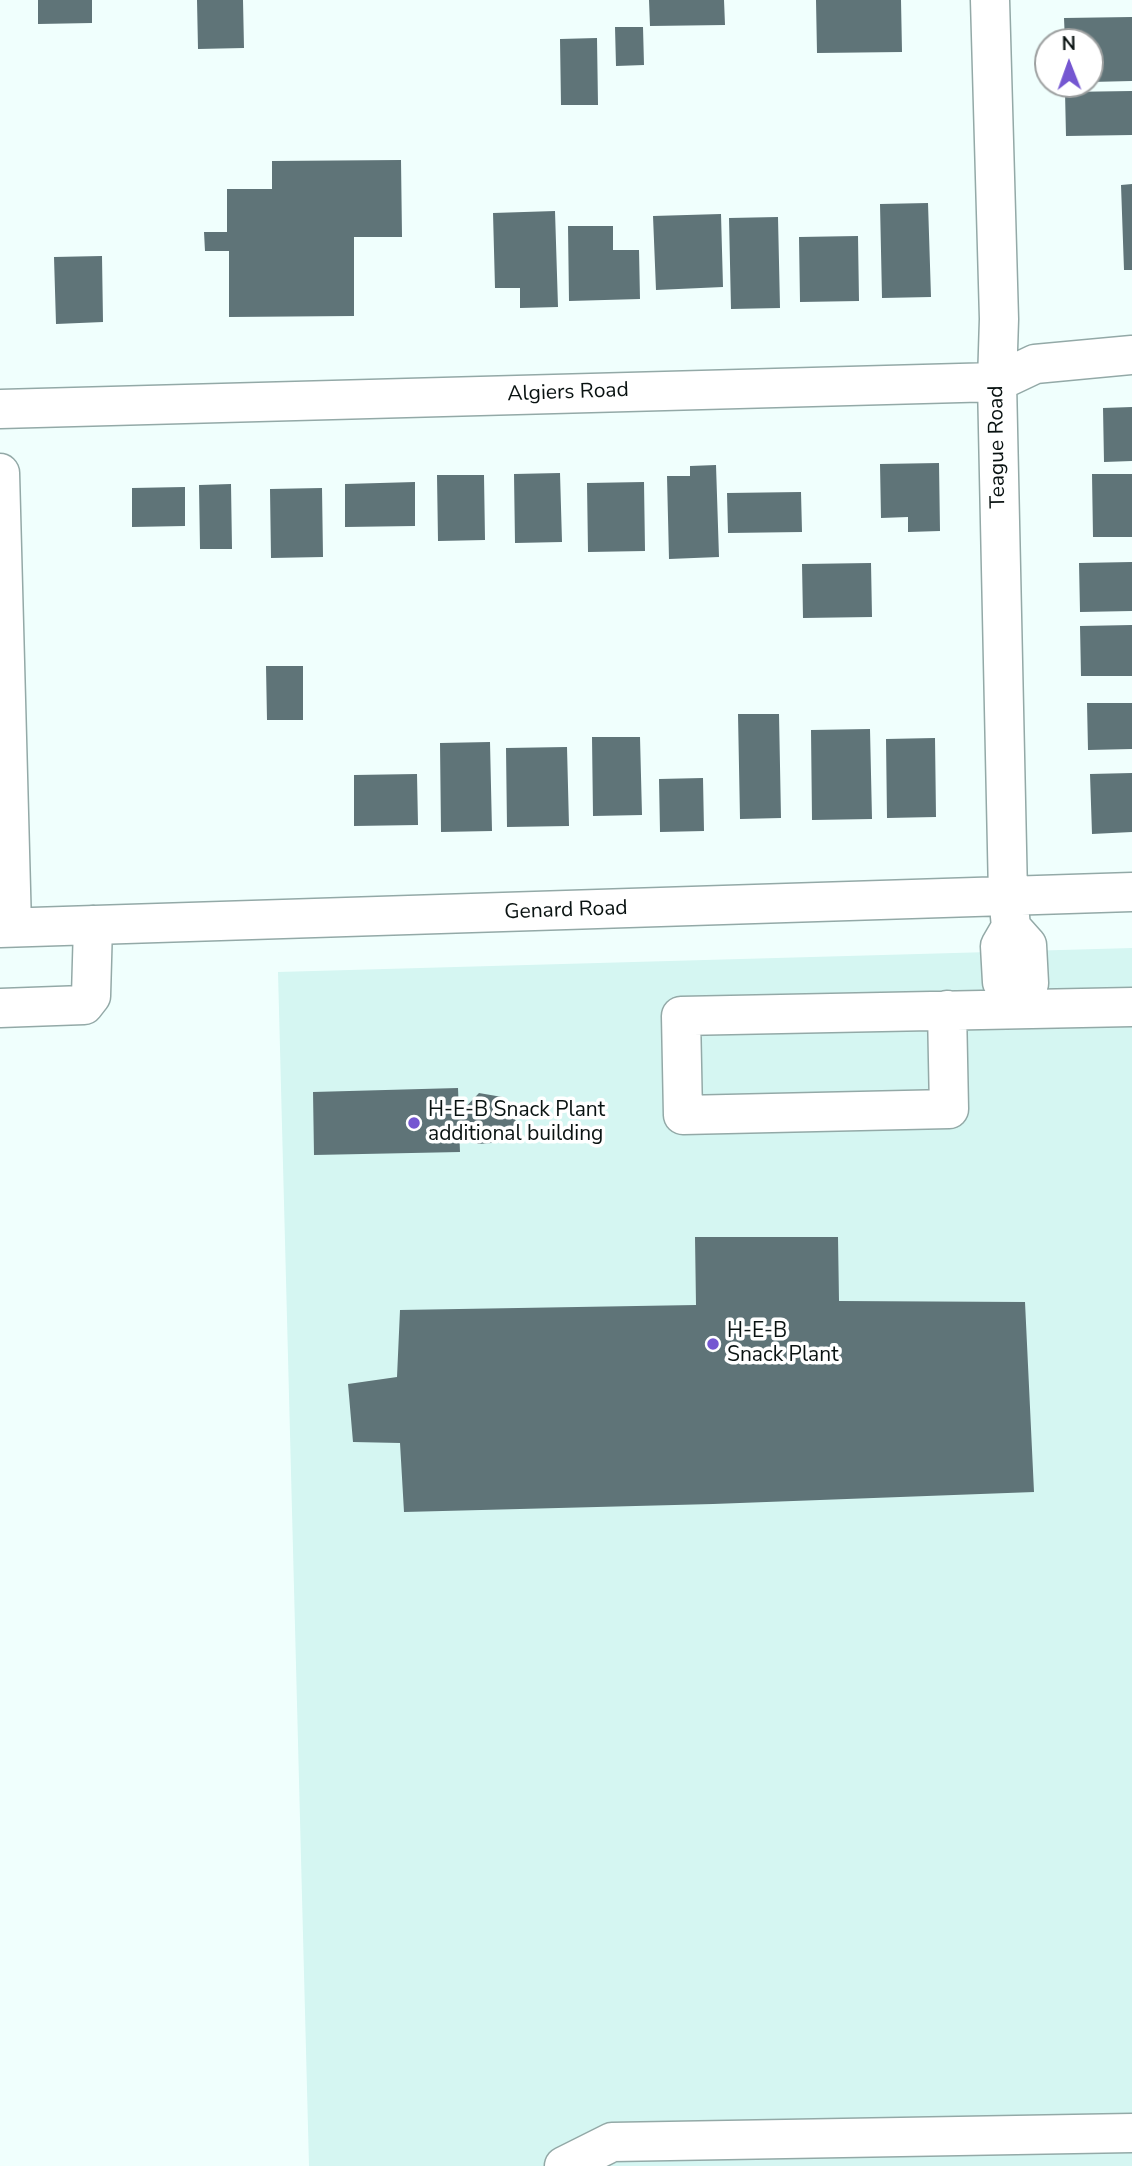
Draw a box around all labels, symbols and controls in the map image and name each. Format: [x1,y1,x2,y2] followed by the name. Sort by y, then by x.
[1034,28,1104,98] north arrow
[1061,31,1076,57] text: N
[507,378,629,408] street label: Algiers Road
[984,385,1012,509] street label: Teague Road
[504,896,628,926] street label: Genard Road
[428,1098,605,1148] place label: H-E-B Snack Plant additional building
[406,1115,422,1131] marker: H-E-B Snack Plant additional building
[727,1319,839,1369] place label: H-E-B Snack Plant
[705,1336,721,1352] marker: H-E-B Snack Plant

